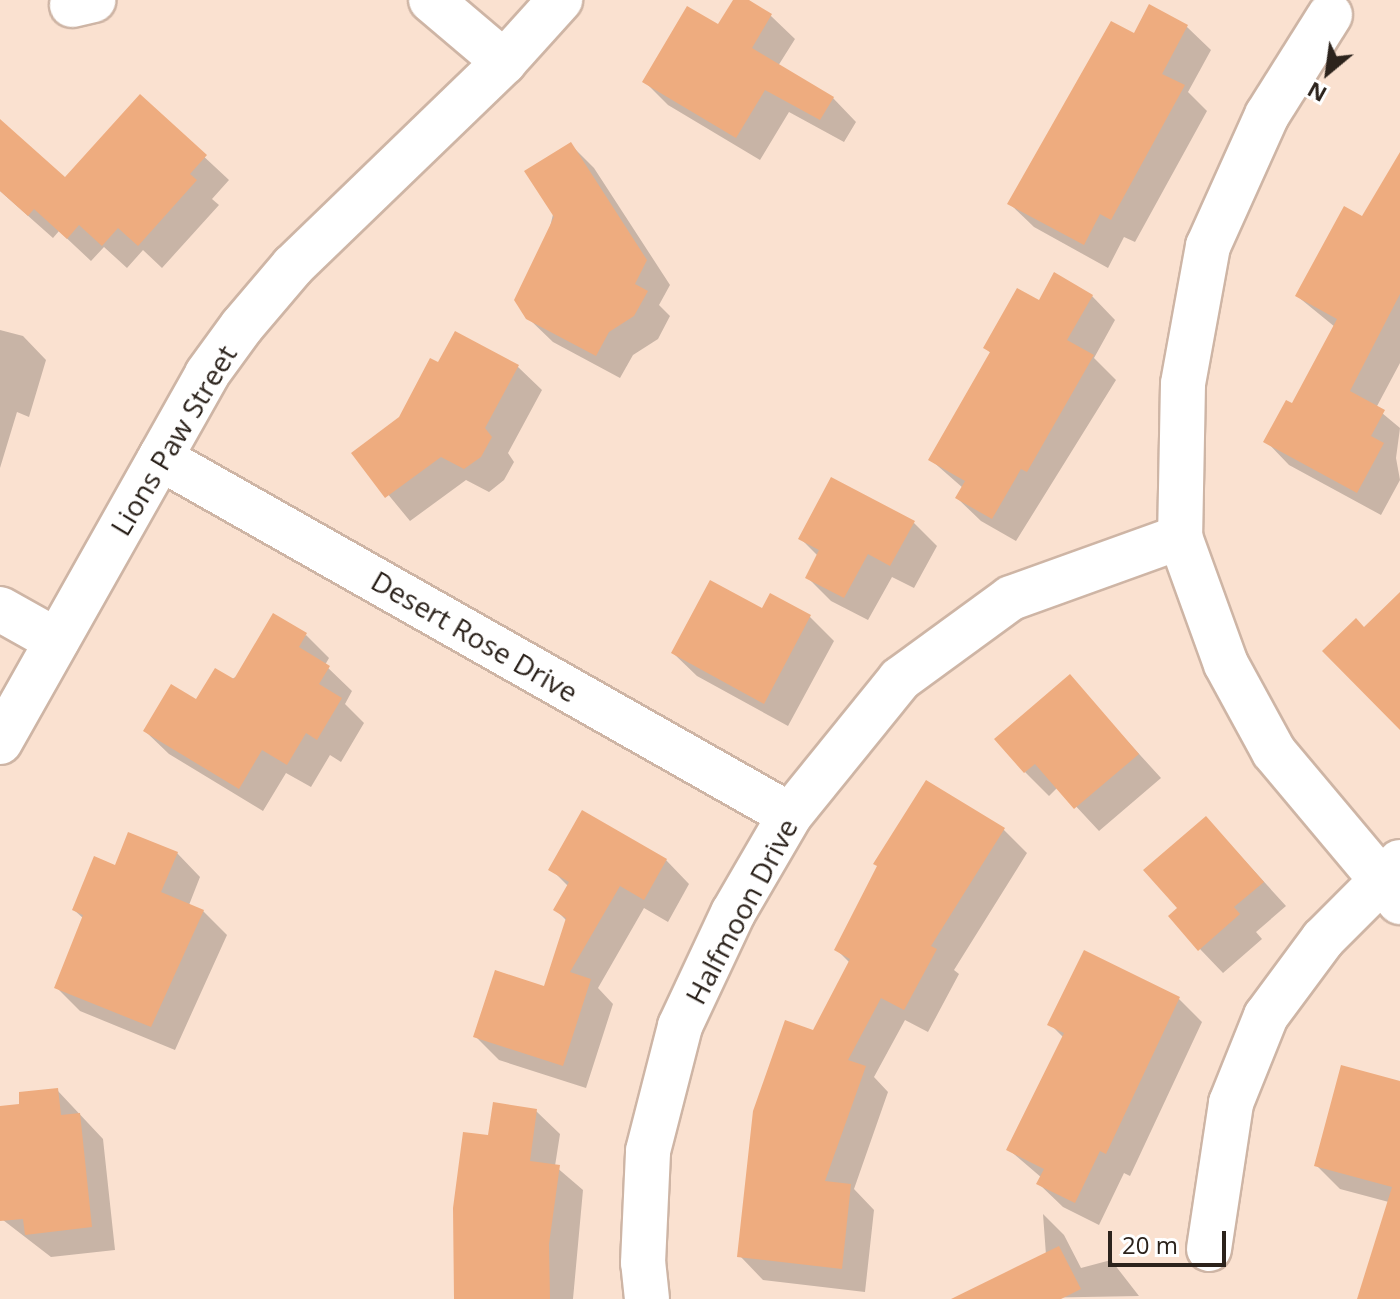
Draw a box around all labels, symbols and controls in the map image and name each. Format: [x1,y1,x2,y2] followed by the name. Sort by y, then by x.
[1288,32,1368,112] north arrow
[1301,76,1331,110] text: N
[103,339,243,541] street label: Lions Paw Street
[366,563,584,709] street label: Desert Rose Drive
[678,812,804,1010] street label: Halfmoon Drive
[1112,1215,1230,1265] scale bar
[1122,1228,1178,1261] text: 20 m

